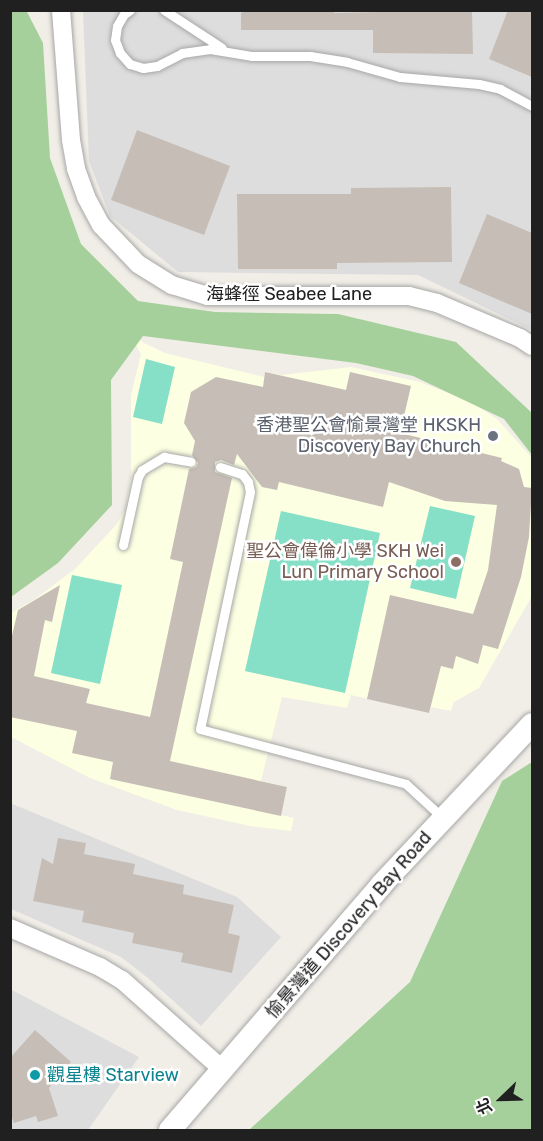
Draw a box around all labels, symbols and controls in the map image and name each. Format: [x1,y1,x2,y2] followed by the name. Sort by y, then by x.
[206,283,372,305] street label: 海蜂徑 Seabee Lane
[256,415,481,458] place label: 香港聖公會愉景灣堂 HKSKH Discovery Bay Church
[486,429,500,443] marker: 香港聖公會愉景灣堂 HKSKH Discovery Bay Church
[246,541,444,584] place label: 聖公會偉倫小學 SKH Wei Lun Primary School
[449,555,463,569] marker: 聖公會偉倫小學 SKH Wei Lun Primary School
[261,827,437,1023] street label: 愉景灣道 Discovery Bay Road
[47,1064,179,1086] place label: 觀星樓 Starview
[28,1068,42,1082] marker: 觀星樓 Starview
[471,1069,531,1129] north arrow
[472,1095,496,1117] text: 北

